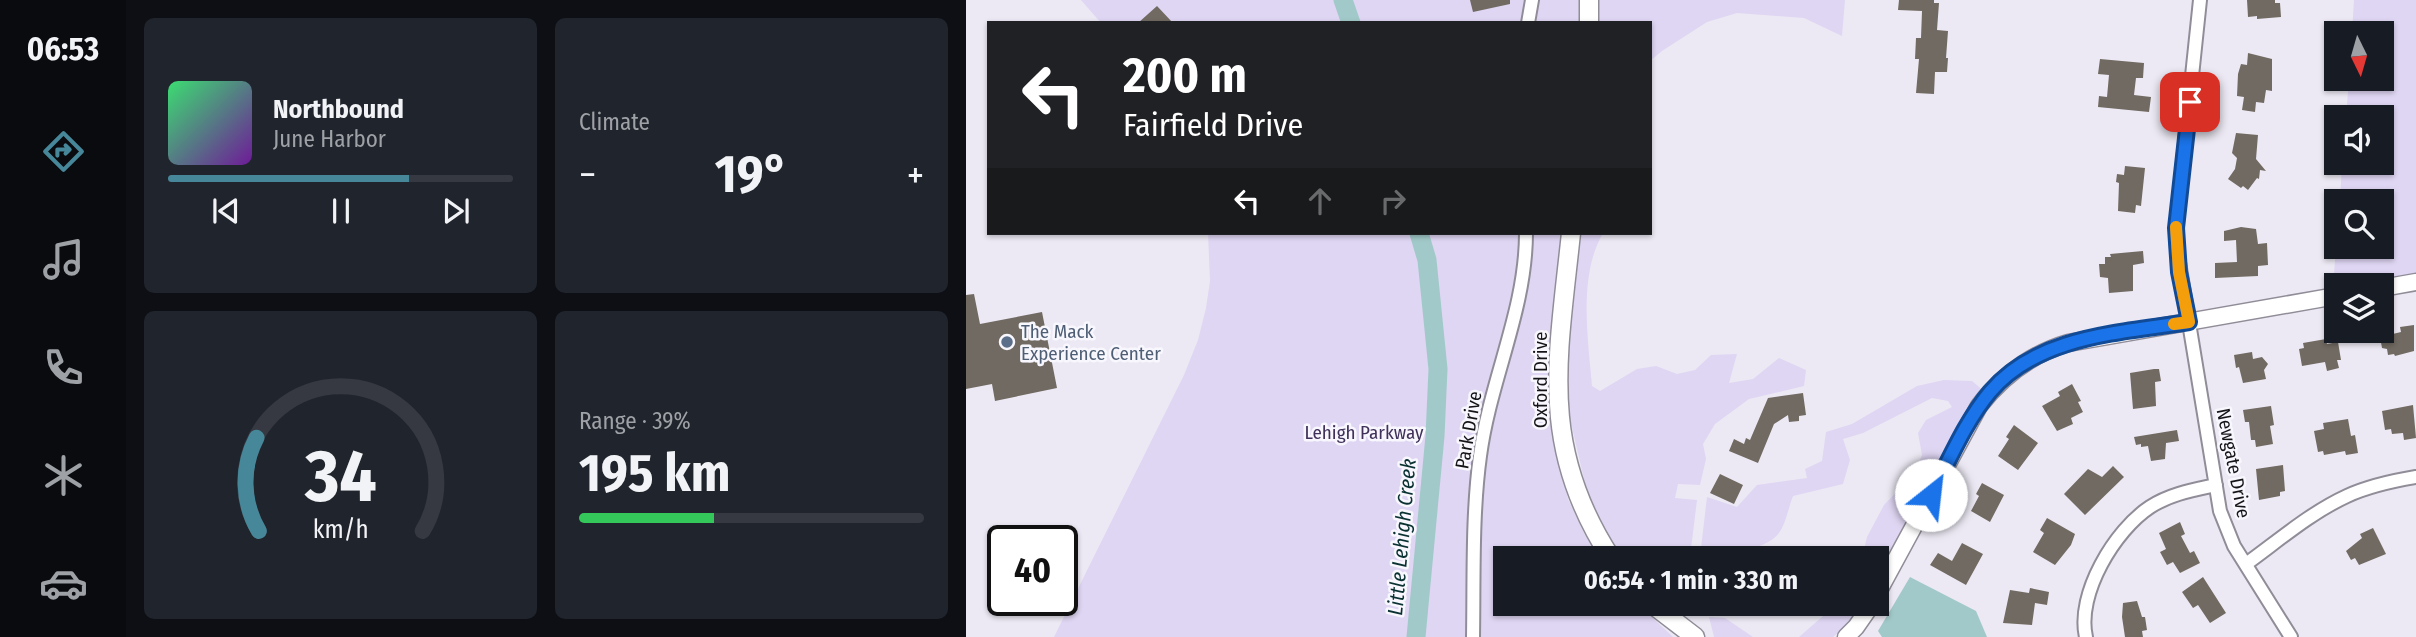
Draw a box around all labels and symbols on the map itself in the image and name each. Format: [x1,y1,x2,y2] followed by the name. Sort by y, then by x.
[2324,21,2394,91] north arrow
[2160,72,2220,132] pin
[1021,320,1161,365] place label: The Mack Experience Center
[1529,332,1552,428] street label: Oxford Drive
[999,334,1015,350] marker: The Mack Experience Center
[1450,389,1487,471] street label: Park Drive
[2212,406,2255,520] street label: Newgate Drive
[1304,421,1424,444] park label: Lehigh Parkway
[1382,458,1422,616] water label: Little Lehigh Creek
[1894,458,1968,532] position arrow
[987,525,1078,616] speed limit sign: 40

